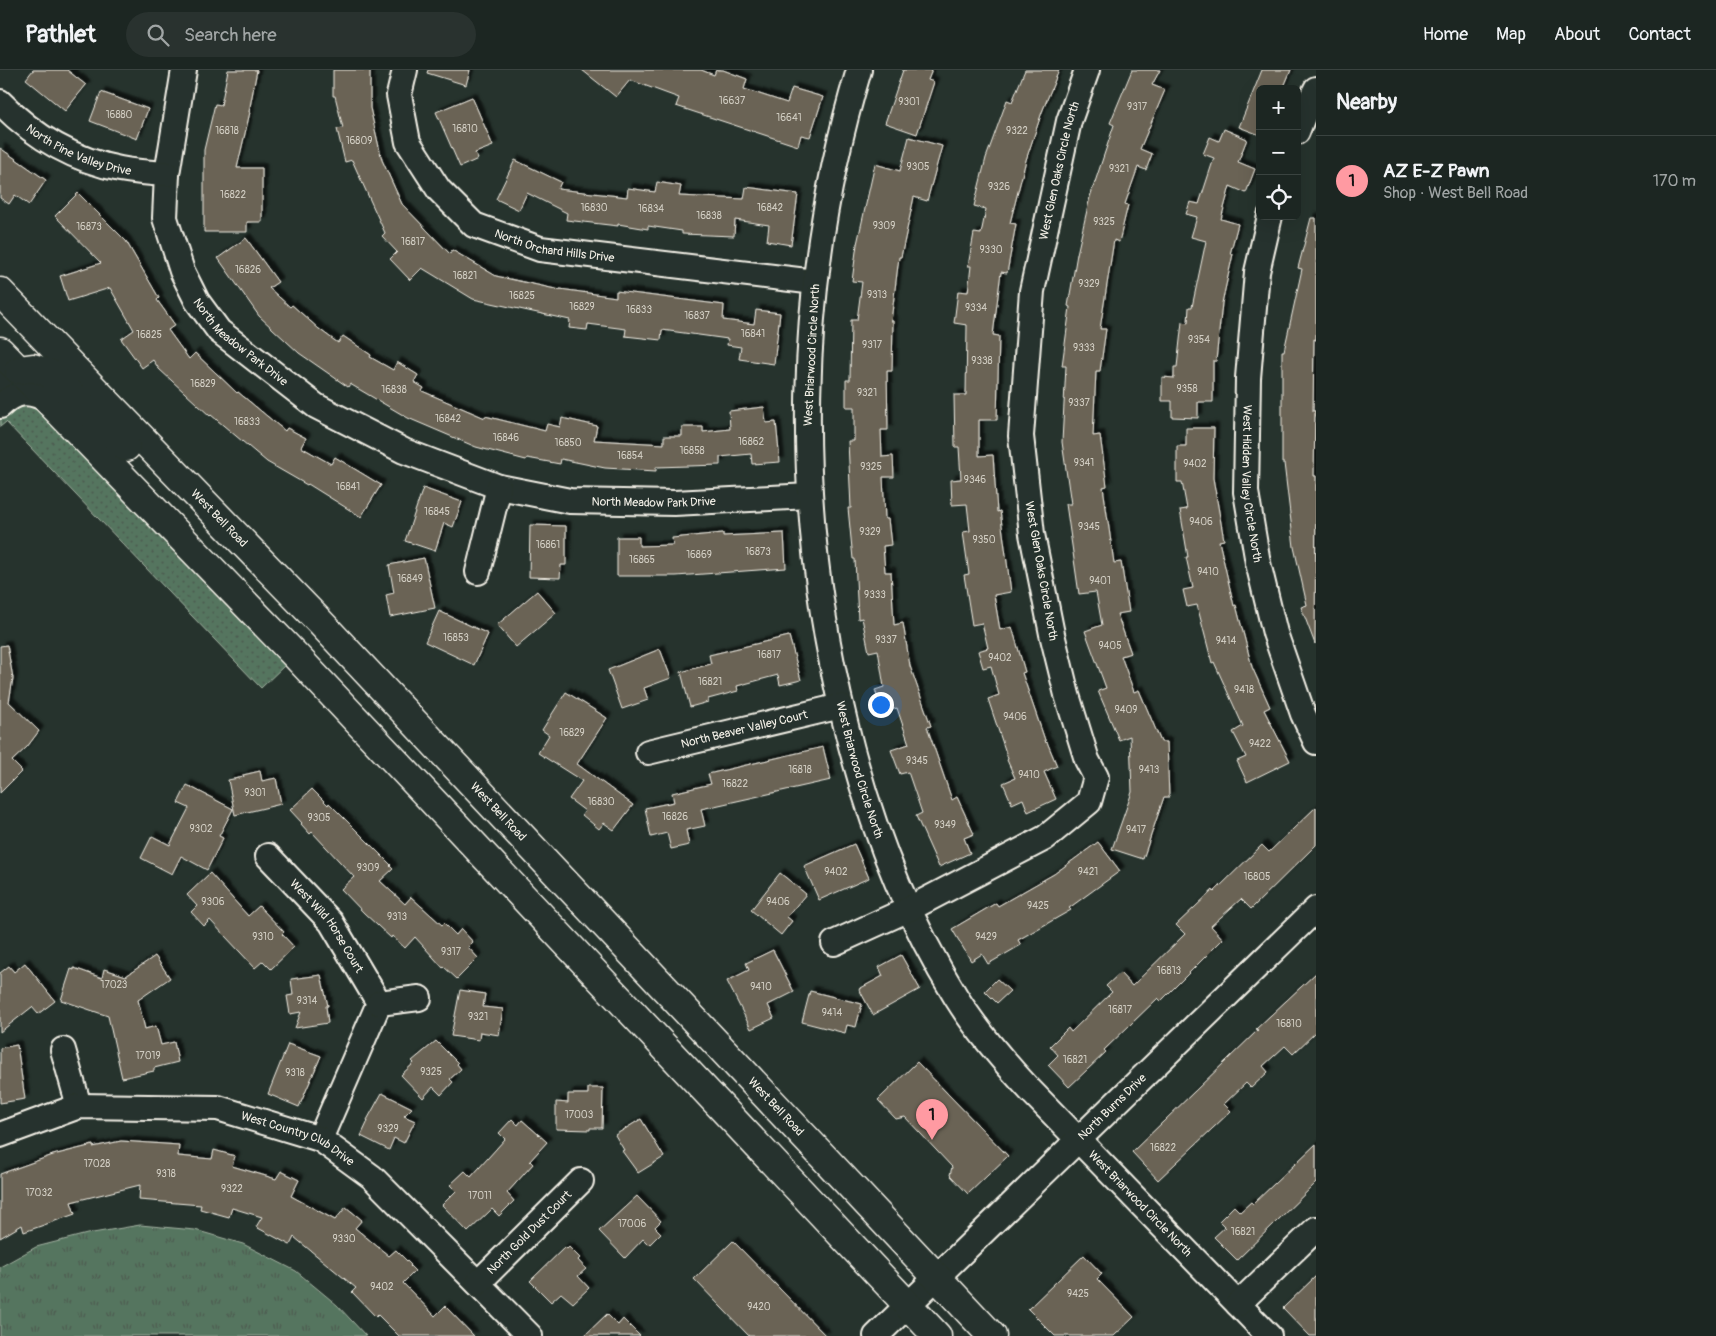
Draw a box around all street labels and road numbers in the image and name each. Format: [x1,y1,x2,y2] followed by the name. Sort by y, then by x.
[1036,99,1083,241] street label: West Glen Oaks Circle North
[23,121,133,178] street label: North Pine Valley Drive
[492,226,615,265] street label: North Orchard Hills Drive
[801,283,823,426] street label: West Briarwood Circle North
[190,295,291,389] street label: North Meadow Park Drive
[1238,405,1265,564] street label: West Hidden Valley Circle North
[188,486,251,550] street label: West Bell Road
[592,493,716,511] street label: North Meadow Park Drive
[1021,500,1061,642] street label: West Glen Oaks Circle North
[833,700,887,841] street label: West Briarwood Circle North
[679,707,809,751] street label: North Beaver Valley Court
[467,779,530,844] street label: West Bell Road
[287,876,367,976] street label: West Wild Horse Court
[1075,1070,1149,1143] street label: North Burns Drive
[745,1074,807,1139] street label: West Bell Road
[239,1108,357,1169] street label: West Country Club Drive
[1085,1147,1195,1260] street label: West Briarwood Circle North
[484,1187,575,1277] street label: North Gold Dust Court

